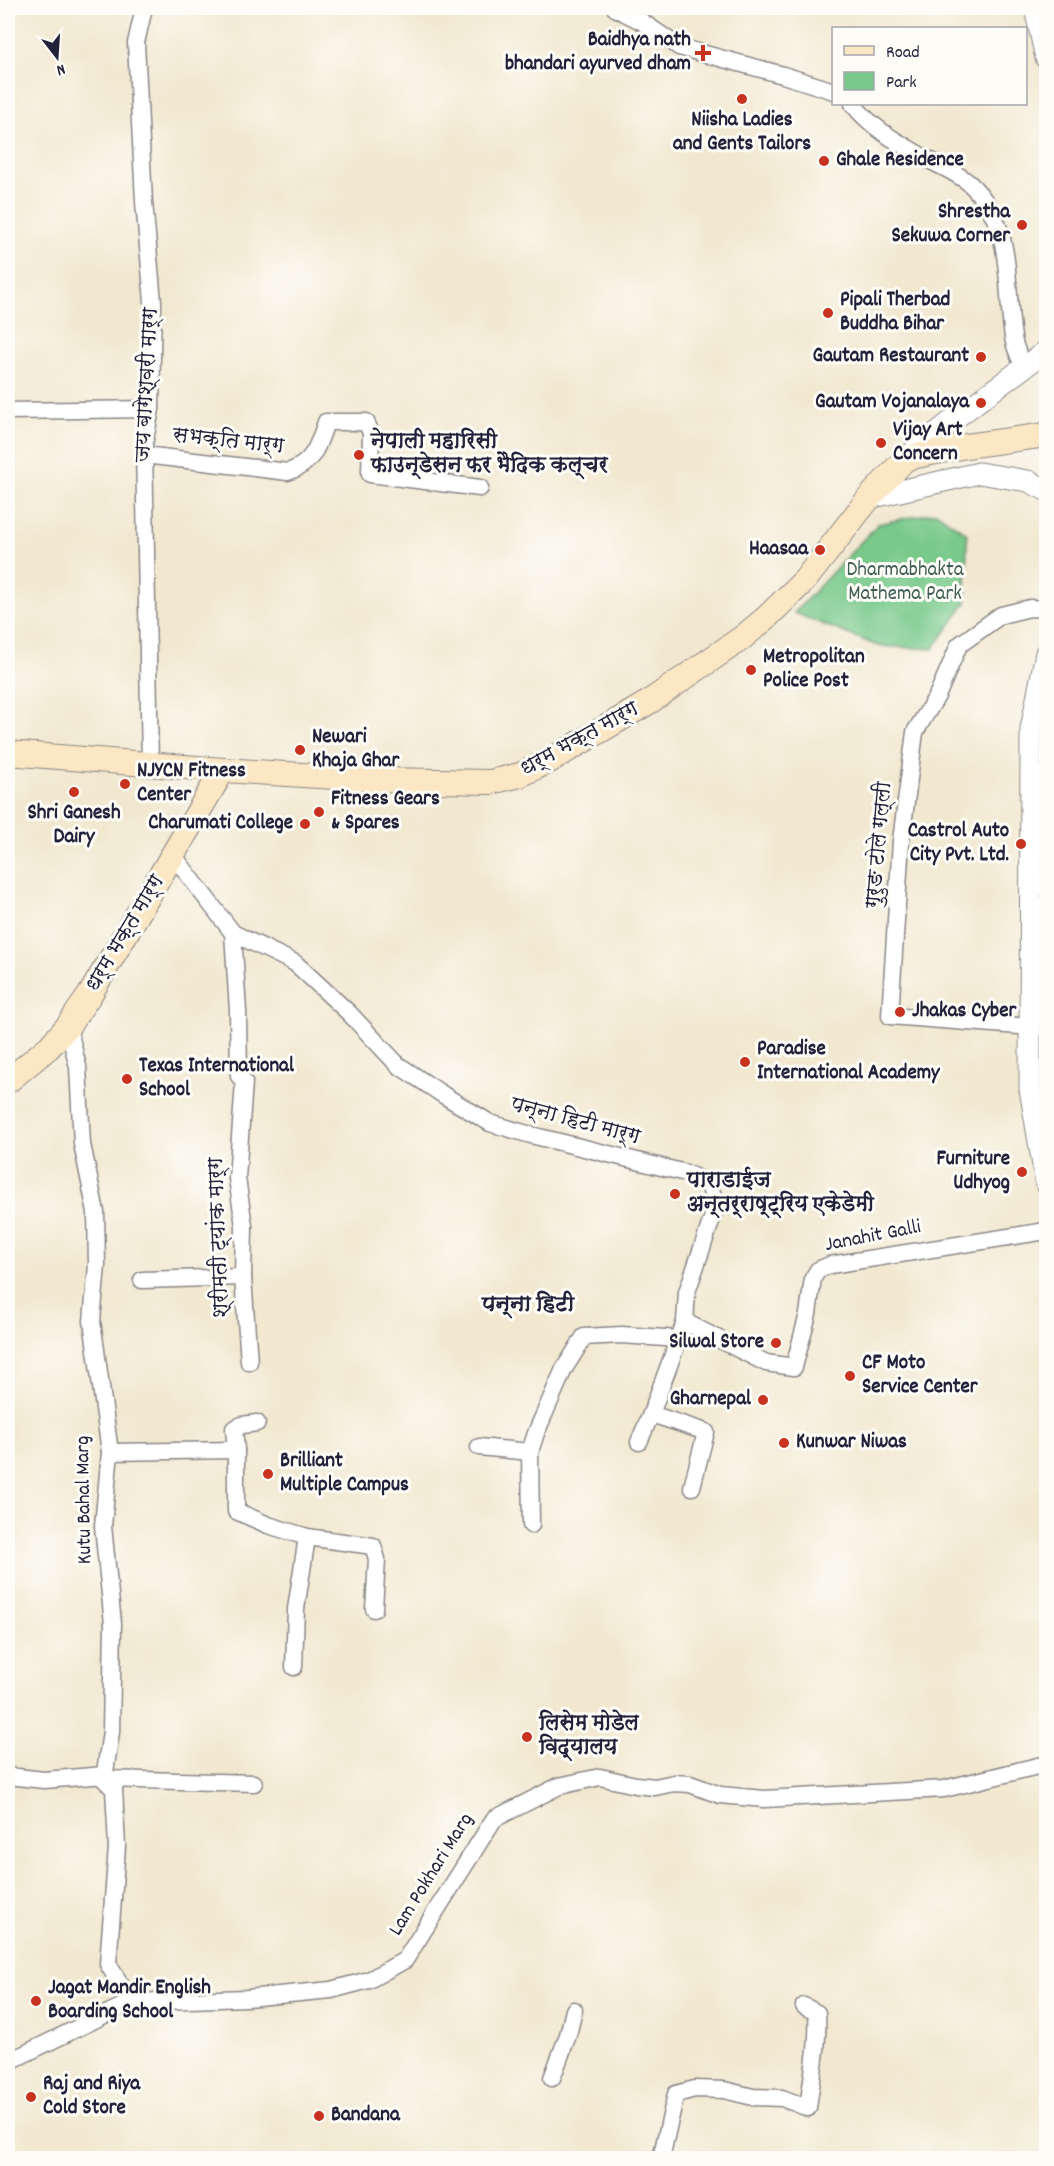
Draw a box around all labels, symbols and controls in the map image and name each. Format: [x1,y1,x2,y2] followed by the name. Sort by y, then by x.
[505,26,691,80] place label: Baidhya nath bhandari ayurved dham
[27,27,87,87] north arrow
[832,27,1027,105] legend
[886,41,920,66] text: Road
[696,46,710,60] marker: Baidhya nath bhandari ayurved dham
[53,57,68,81] text: N
[886,71,917,96] text: Park
[735,92,749,106] marker: Niisha Ladies and Gents Tailors
[673,106,811,160] place label: Niisha Ladies and Gents Tailors
[836,146,964,176] place label: Ghale Residence
[817,154,831,168] marker: Ghale Residence
[891,198,1011,252] place label: Shrestha Sekuwa Corner
[1015,218,1029,232] marker: Shrestha Sekuwa Corner
[840,286,951,340] place label: Pipali Therbad Buddha Bihar
[128,306,167,464] street label: जय बागेश्वरी मार्ग
[821,306,835,320] marker: Pipali Therbad Buddha Bihar
[813,342,969,372] place label: Gautam Restaurant
[974,350,988,364] marker: Gautam Restaurant
[815,388,970,418] place label: Gautam Vojanalaya
[974,396,988,410] marker: Gautam Vojanalaya
[893,416,963,470] place label: Vijay Art Concern
[170,421,286,463] street label: सभक्ति मार्ग
[370,427,609,482] place label: नेपाली महारिसी फाउन्डेसन फर भैदिक कल्चर
[874,436,888,450] marker: Vijay Art Concern
[352,448,366,462] marker: नेपाली महारिसी फाउन्डेसन फर भैदिक कल्चर
[749,535,809,565] place label: Haasaa
[813,543,827,557] marker: Haasaa
[846,556,965,610] park label: Dharmabhakta Mathema Park
[763,643,865,697] place label: Metropolitan Police Post
[744,663,758,677] marker: Metropolitan Police Post
[515,695,645,785] street label: धर्म भक्त मार्ग
[312,723,400,777] place label: Newari Khaja Ghar
[293,743,307,757] marker: Newari Khaja Ghar
[137,757,246,811] place label: NJYCN Fitness Center
[118,777,132,791] marker: NJYCN Fitness Center
[858,780,901,910] street label: गुरुङ टोले गल्ली
[67,785,81,799] marker: Shri Ganesh Dairy
[331,785,440,839] place label: Fitness Gears & Spares
[27,799,121,853] place label: Shri Ganesh Dairy
[312,805,326,819] marker: Fitness Gears & Spares
[148,809,293,839] place label: Charumati College
[298,817,312,831] marker: Charumati College
[908,817,1009,871] place label: Castrol Auto City Pvt. Ltd.
[1014,837,1028,851] marker: Castrol Auto City Pvt. Ltd.
[79,869,173,998] street label: धर्म भक्त मार्ग
[912,997,1017,1027] place label: Jhakas Cyber
[893,1005,907,1019] marker: Jhakas Cyber
[757,1035,941,1089] place label: Paradise International Academy
[139,1052,295,1106] place label: Texas International School
[738,1055,752,1069] marker: Paradise International Academy
[120,1072,134,1086] marker: Texas International School
[506,1090,644,1154] street label: पन्ना हिटी मार्ग
[936,1145,1010,1199] place label: Furniture Udhyog
[202,1156,238,1319] street label: श्रीमती ट्यांक मार्ग
[1015,1165,1029,1179] marker: Furniture Udhyog
[686,1166,875,1221] place label: पाराडाईज अन्तर्राष्ट्रिय एकेडेमी
[668,1187,682,1201] marker: पाराडाईज अन्तर्राष्ट्रिय एकेडेमी
[822,1213,924,1261] street label: Janahit Galli
[481,1290,575,1321] district label: पन्ना हिटी
[669,1328,764,1358] place label: Silwal Store
[769,1336,783,1350] marker: Silwal Store
[862,1349,979,1403] place label: CF Moto Service Center
[843,1369,857,1383] marker: CF Moto Service Center
[670,1385,752,1415] place label: Gharnepal
[756,1393,770,1407] marker: Gharnepal
[796,1428,907,1458] place label: Kunwar Niwas
[69,1435,101,1565] street label: Kutu Bahal Marg
[777,1436,791,1450] marker: Kunwar Niwas
[280,1447,409,1501] place label: Brilliant Multiple Campus
[261,1467,275,1481] marker: Brilliant Multiple Campus
[538,1709,640,1764] place label: लिसेम मोडेल विद्यालय
[520,1730,534,1744] marker: लिसेम मोडेल विद्यालय
[382,1808,482,1942] street label: Lam Pokhari Marg
[48,1974,211,2028] place label: Jagat Mandir English Boarding School
[29,1994,43,2008] marker: Jagat Mandir English Boarding School
[43,2070,141,2124] place label: Raj and Riya Cold Store
[24,2090,38,2104] marker: Raj and Riya Cold Store
[331,2101,401,2131] place label: Bandana
[312,2109,326,2123] marker: Bandana

